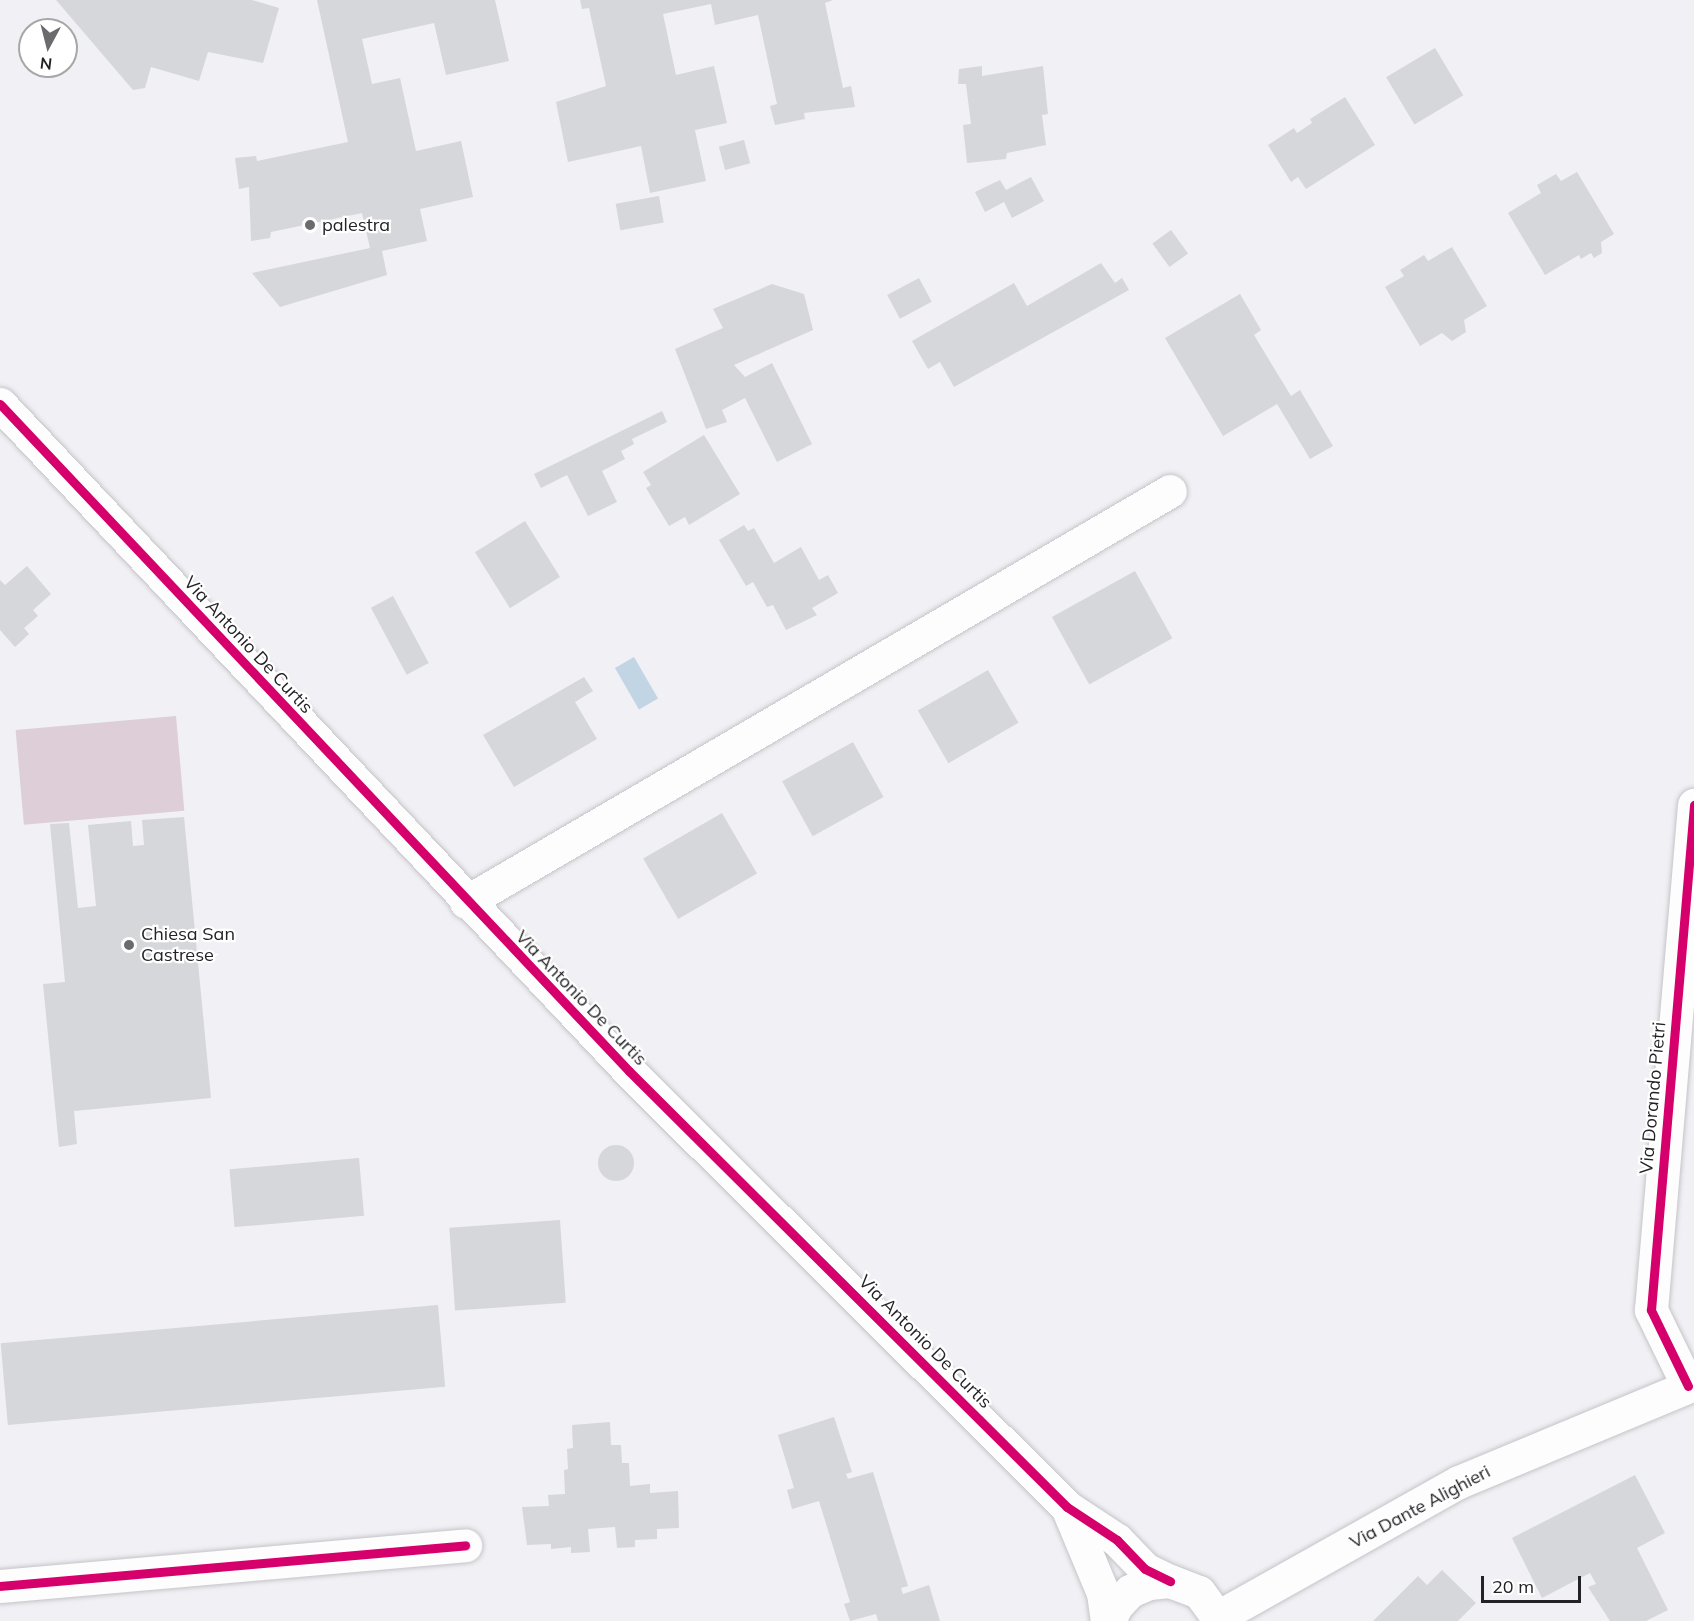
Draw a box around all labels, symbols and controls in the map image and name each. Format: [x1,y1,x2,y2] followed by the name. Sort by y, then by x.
[18,18,78,78] north arrow
[39,53,53,75] text: N
[322,214,390,236] place label: palestra
[303,218,317,232] marker: palestra
[179,572,317,718] street label: Via Antonio De Curtis
[141,924,235,966] place label: Chiesa San Castrese
[511,926,651,1070] street label: Via Antonio De Curtis
[122,938,136,952] marker: Chiesa San Castrese
[1636,1021,1670,1175] street label: Via Dorando Pietri
[854,1271,996,1413] street label: Via Antonio De Curtis
[1346,1461,1494,1553] street label: Via Dante Alighieri
[1484,1564,1584,1602] scale bar
[1492,1575,1534,1598] text: 20 m

